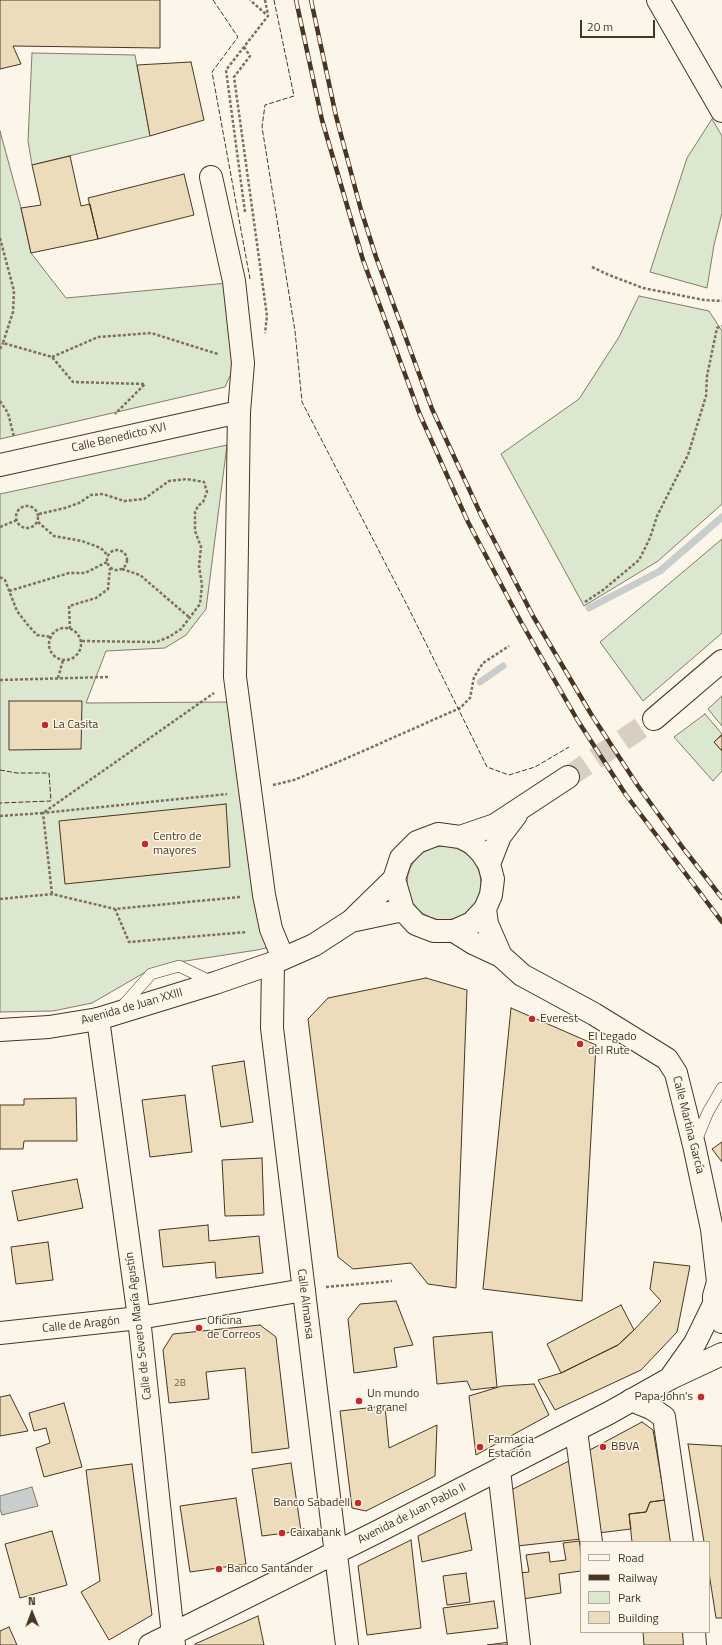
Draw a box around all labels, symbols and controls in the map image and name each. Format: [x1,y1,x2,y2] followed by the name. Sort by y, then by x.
[582,12,657,38] scale bar
[587,17,613,36] text: 20 m
[70,420,168,456] street label: Calle Benedicto XVI
[53,718,98,732] place label: La Casita
[40,720,50,730] marker: La Casita
[153,830,202,858] place label: Centro de mayores
[140,839,150,849] marker: Centro de mayores
[80,986,184,1028] street label: Avenida de Juan XXIII
[540,1012,578,1026] place label: Everest
[527,1014,537,1024] marker: Everest
[588,1030,637,1058] place label: El Legado del Rute
[575,1039,585,1049] marker: El Legado del Rute
[669,1075,707,1175] street label: Calle Martina García
[123,1251,155,1401] street label: Calle de Severo María Agustín
[294,1268,316,1340] street label: Calle Almansa
[41,1314,121,1336] street label: Calle de Aragón
[207,1314,261,1342] place label: Oficina de Correos
[194,1323,204,1333] marker: Oficina de Correos
[174,1378,186,1390] house number: 2B
[367,1387,419,1415] place label: Un mundo a granel
[634,1390,693,1404] place label: Papa John's
[696,1392,706,1402] marker: Papa John's
[354,1396,364,1406] marker: Un mundo a granel
[488,1433,534,1461] place label: Farmacia Estación
[611,1440,639,1454] place label: BBVA
[475,1442,485,1452] marker: Farmacia Estación
[598,1442,608,1452] marker: BBVA
[355,1480,469,1548] street label: Avenida de Juan Pablo II
[273,1496,350,1510] place label: Banco Sabadell
[353,1498,363,1508] marker: Banco Sabadell
[290,1526,341,1540] place label: Caixabank
[277,1528,287,1538] marker: Caixabank
[580,1541,710,1633] legend
[618,1548,644,1567] text: Road
[227,1562,313,1576] place label: Banco Santander
[214,1564,224,1574] marker: Banco Santander
[618,1568,658,1587] text: Railway
[618,1588,641,1607] text: Park
[12,1593,52,1633] north arrow
[28,1593,36,1609] text: N
[618,1608,659,1627] text: Building

